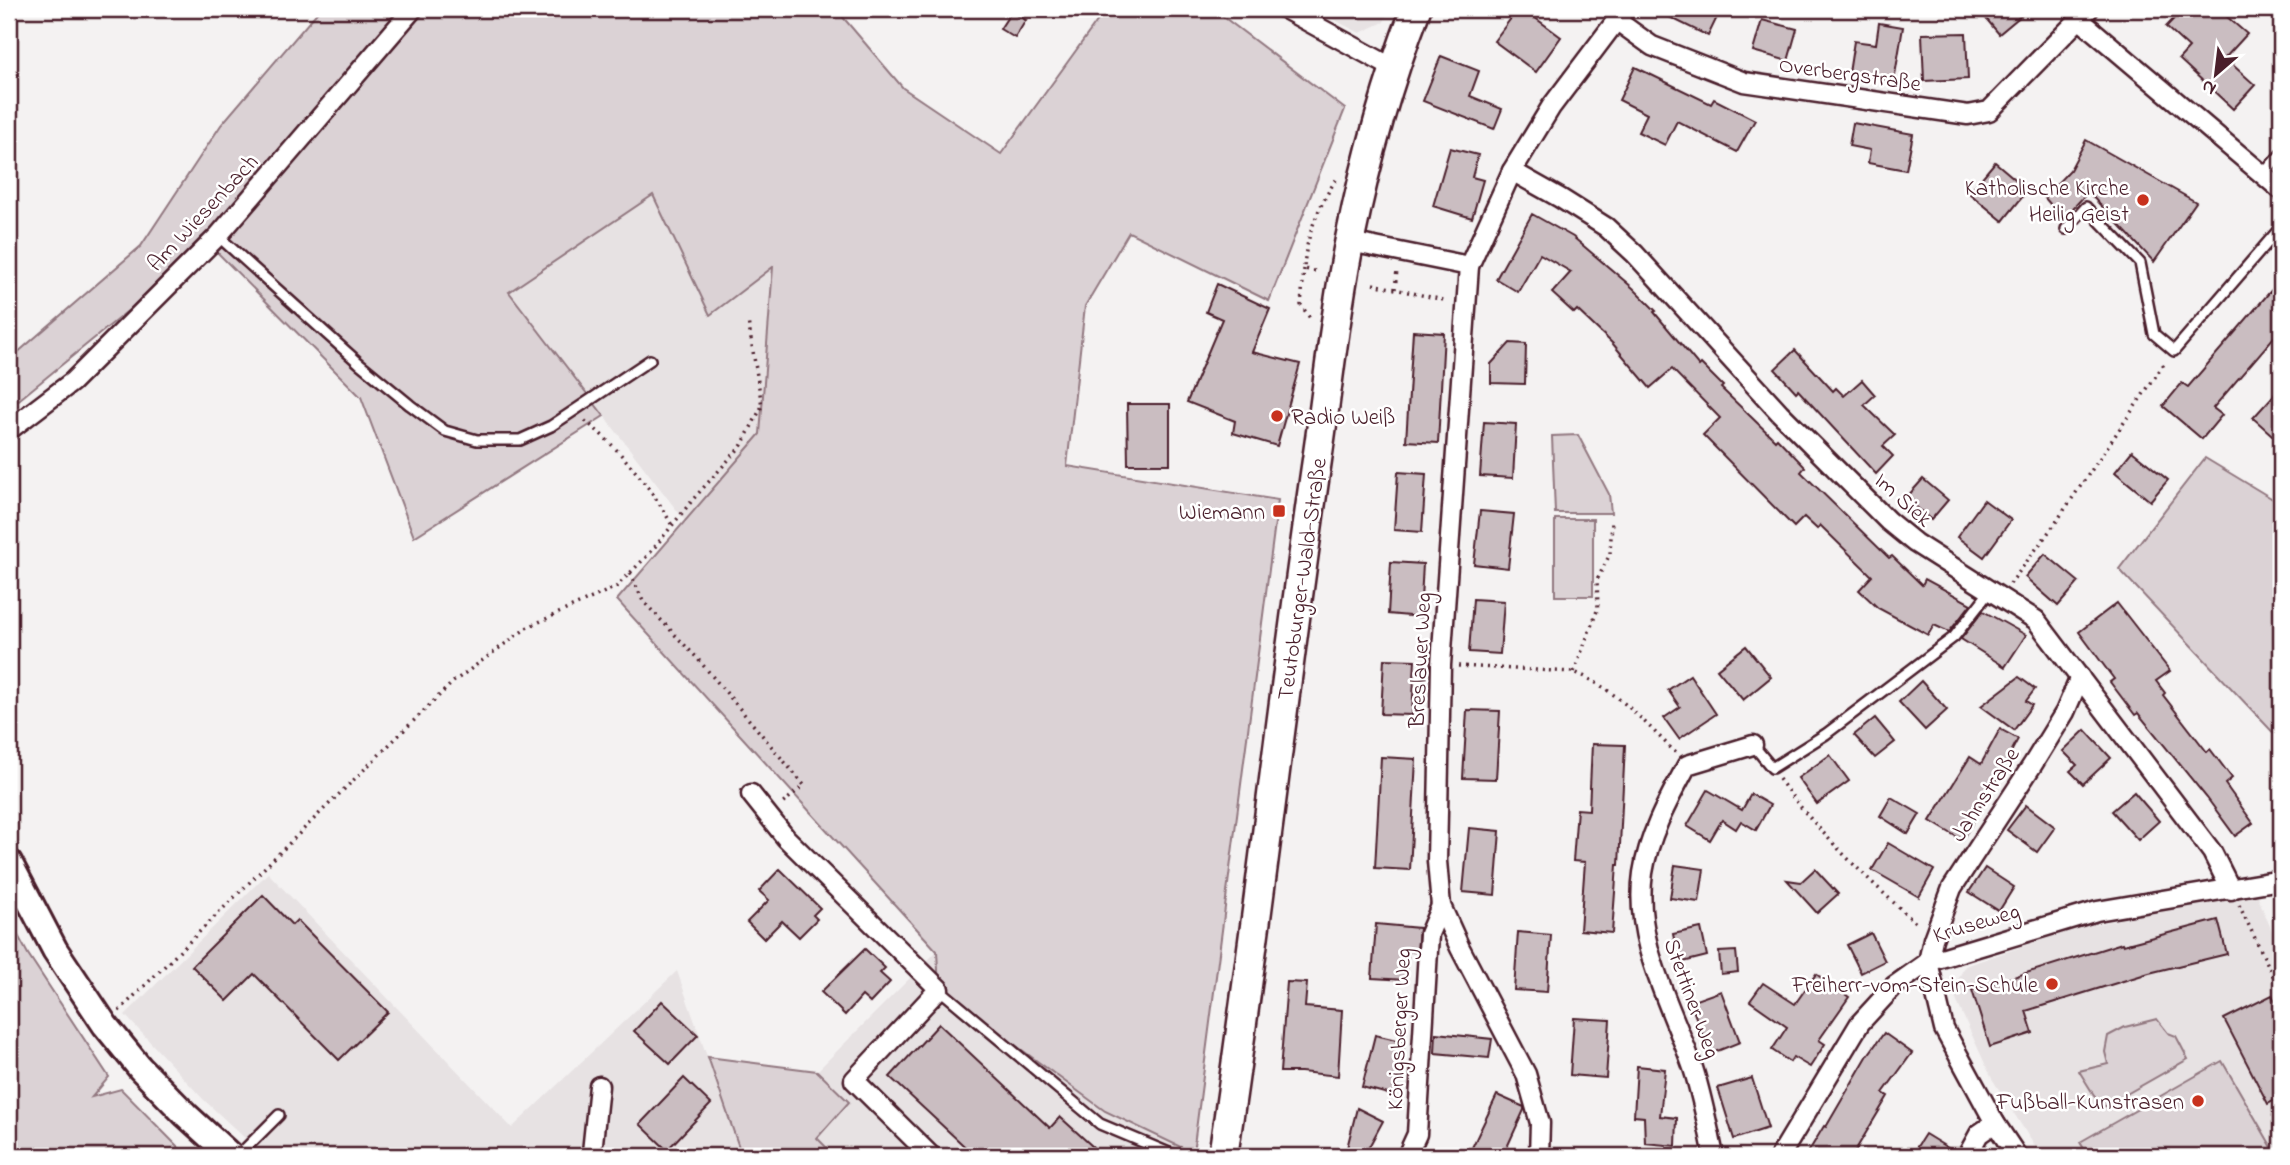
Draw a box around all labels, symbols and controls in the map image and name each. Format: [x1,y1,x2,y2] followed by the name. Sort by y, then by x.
[2182,38,2252,108] north arrow
[1776,49,1924,103] street label: Overbergstraße
[2197,72,2221,102] text: N
[141,148,267,280] street label: Am Wiesenbach
[1965,173,2130,233] place label: Katholische Kirche Heilig Geist
[2135,192,2151,208] marker: Katholische Kirche Heilig Geist
[1291,402,1395,435] place label: Radio Weiß
[1269,408,1285,424] marker: Radio Weiß
[1270,455,1338,703] street label: Teutoburger-Wald-Straße
[1866,466,1939,537] street label: Im Siek
[1179,497,1265,530] place label: Wiemann
[1271,503,1287,519] marker: Wiemann
[1401,592,1443,730] street label: Breslauer Weg
[1943,741,2030,849] street label: Jahnstraße
[1929,896,2024,954] street label: Kruseweg
[1653,934,1728,1064] street label: Stettiner Weg
[1380,947,1422,1111] street label: Königsberger Weg
[1791,970,2039,1003] place label: Freiherr-vom-Stein-Schule
[2044,976,2060,992] marker: Freiherr-vom-Stein-Schule
[1996,1087,2184,1120] place label: Fußball-Kunstrasen
[2190,1093,2206,1109] marker: Fußball-Kunstrasen

